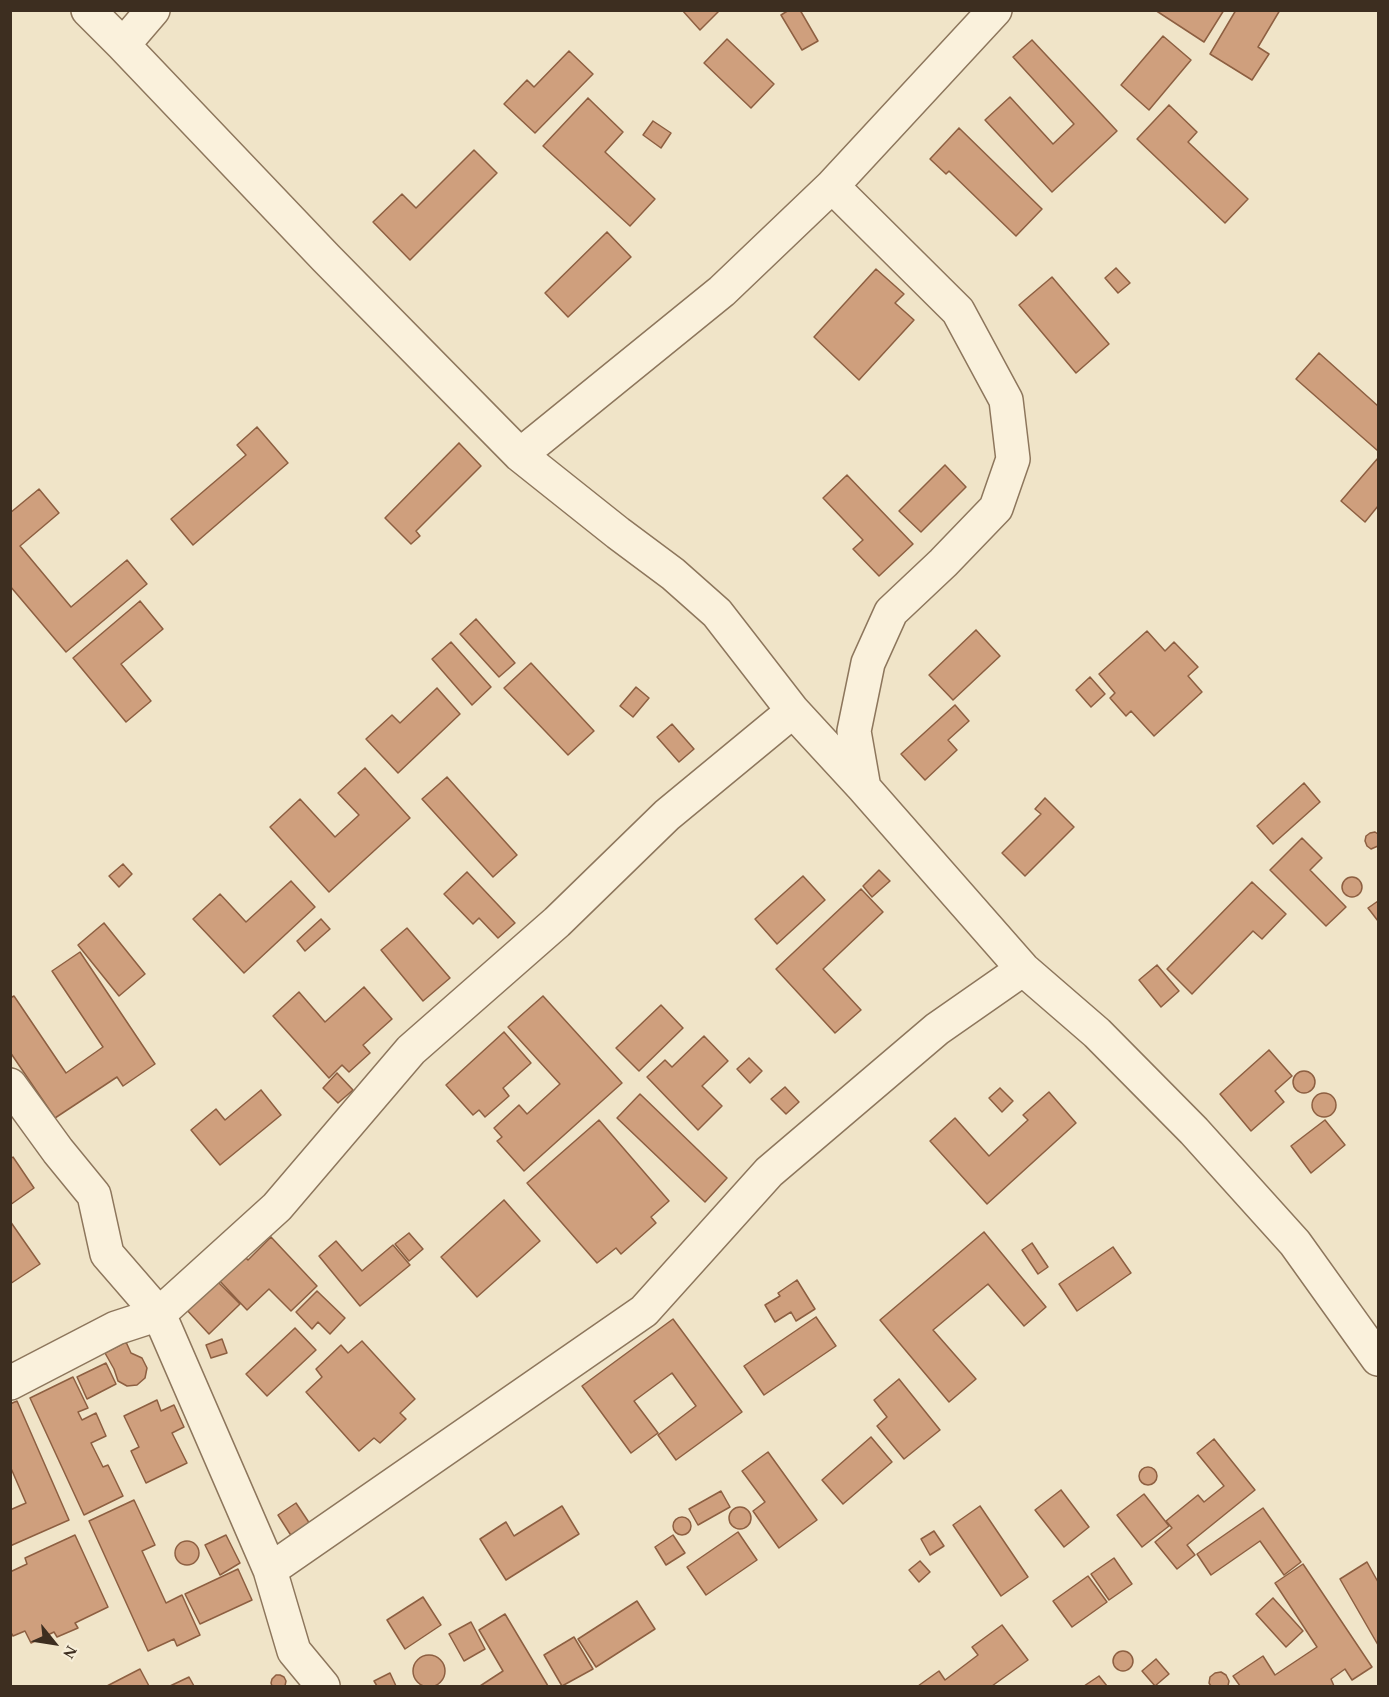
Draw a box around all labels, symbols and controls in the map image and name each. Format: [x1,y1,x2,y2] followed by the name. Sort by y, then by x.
[24,1613,84,1673] north arrow
[60,1643,80,1662] text: N

